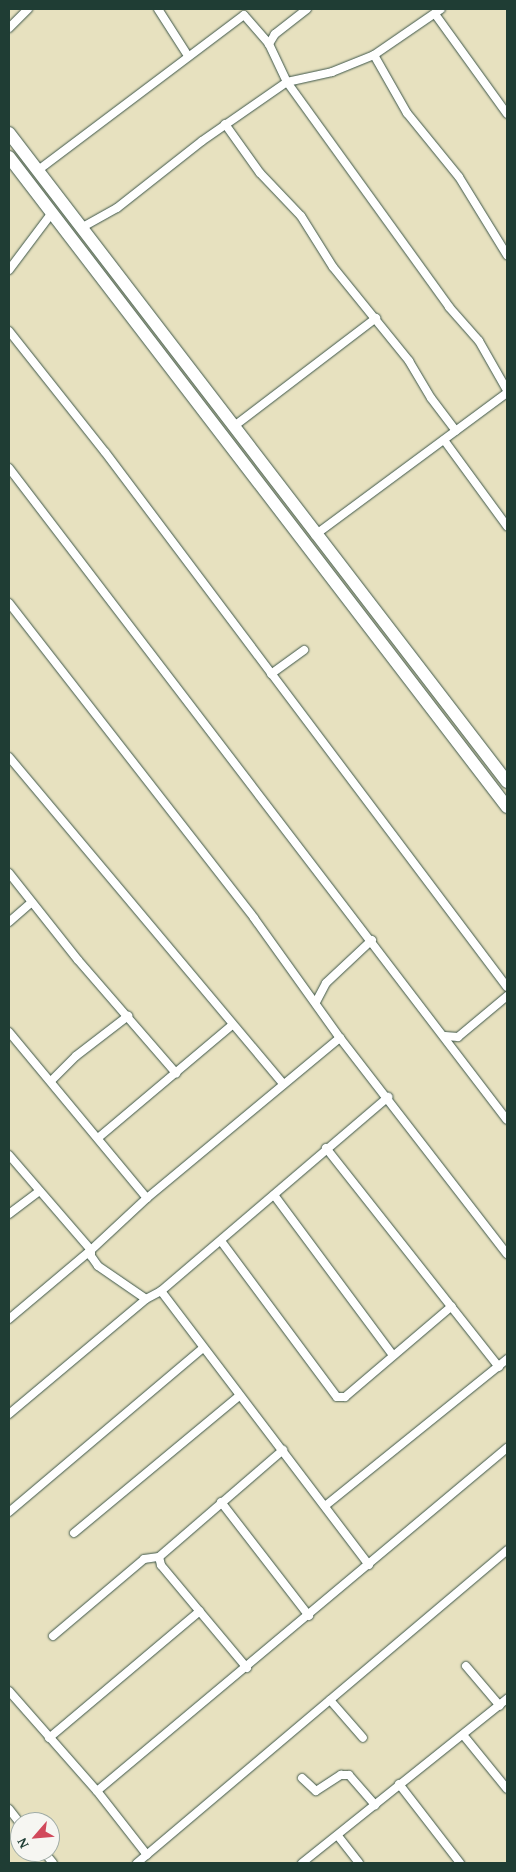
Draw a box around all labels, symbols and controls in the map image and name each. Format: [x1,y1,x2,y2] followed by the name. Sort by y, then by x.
[10,1812,60,1862] north arrow
[11,1835,34,1852] text: N

